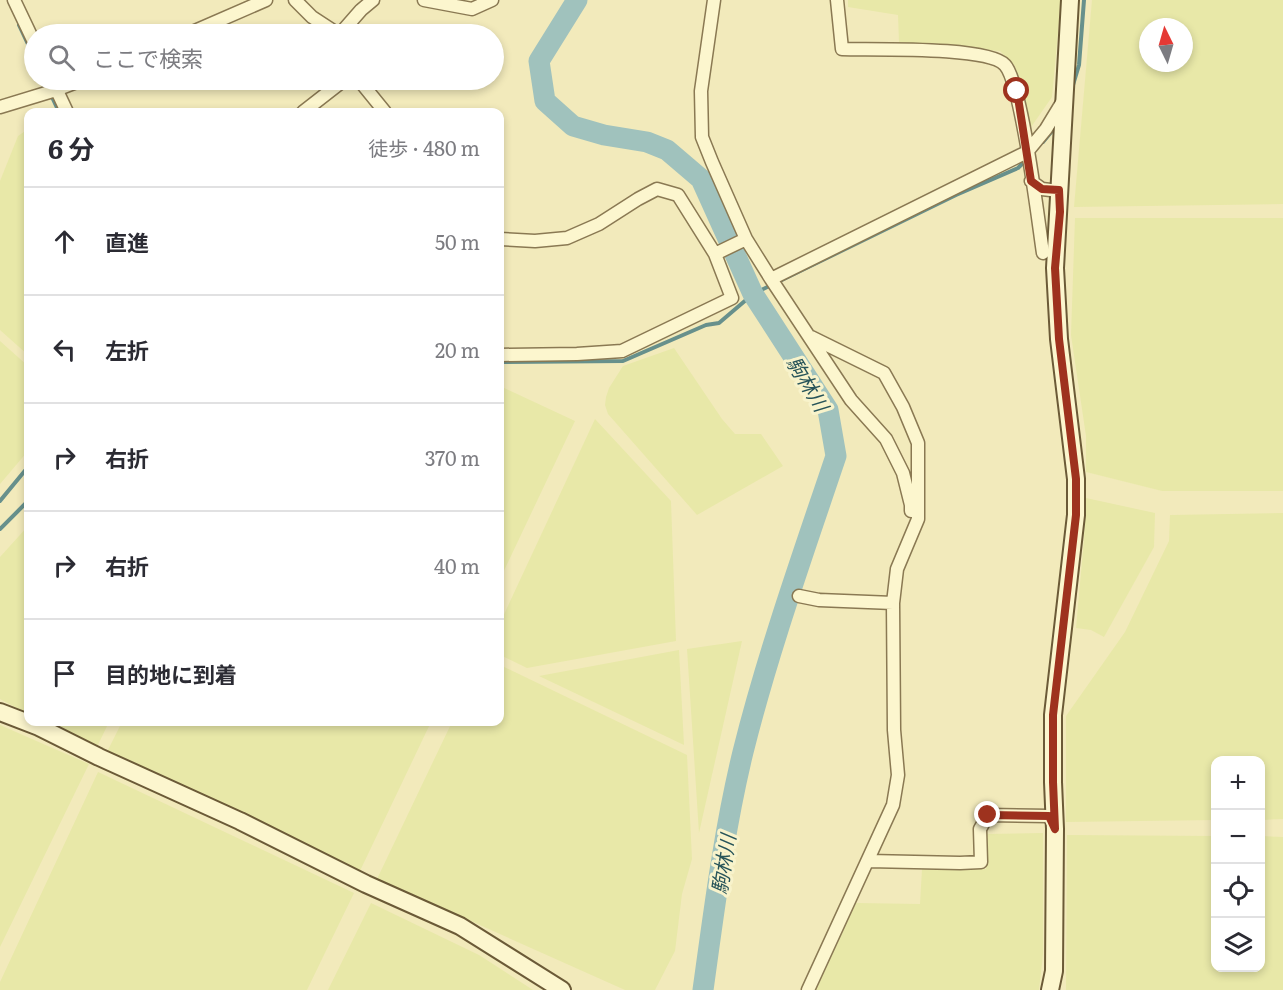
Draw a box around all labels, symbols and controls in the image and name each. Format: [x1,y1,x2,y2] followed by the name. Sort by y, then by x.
[1139,18,1193,72] north arrow
[24,24,504,90] search box
[45,41,78,74] icon: search
[93,41,203,74] text: ここで検索
[1003,77,1029,103] route start
[48,128,94,167] text: 6 分
[368,132,480,162] text: 徒歩 · 480 m
[48,225,81,258] icon: ahead
[105,225,149,258] text: 直進
[435,226,480,256] text: 50 m
[48,333,81,366] icon: left
[105,333,149,366] text: 左折
[435,334,480,364] text: 20 m
[781,350,838,418] water label: 駒林川
[48,441,81,474] icon: right
[105,441,149,474] text: 右折
[425,442,480,472] text: 370 m
[48,549,81,582] icon: right
[105,549,149,582] text: 右折
[434,550,480,580] text: 40 m
[48,657,81,690] icon: arrive
[105,657,237,690] text: 目的地に到着
[1211,756,1265,972] map controls
[1211,756,1265,810] button: +
[974,801,1000,827] route end
[1211,810,1265,864] button: −
[702,830,742,896] water label: 駒林川
[1211,864,1265,918] button: locate
[1211,918,1265,972] button: layers

